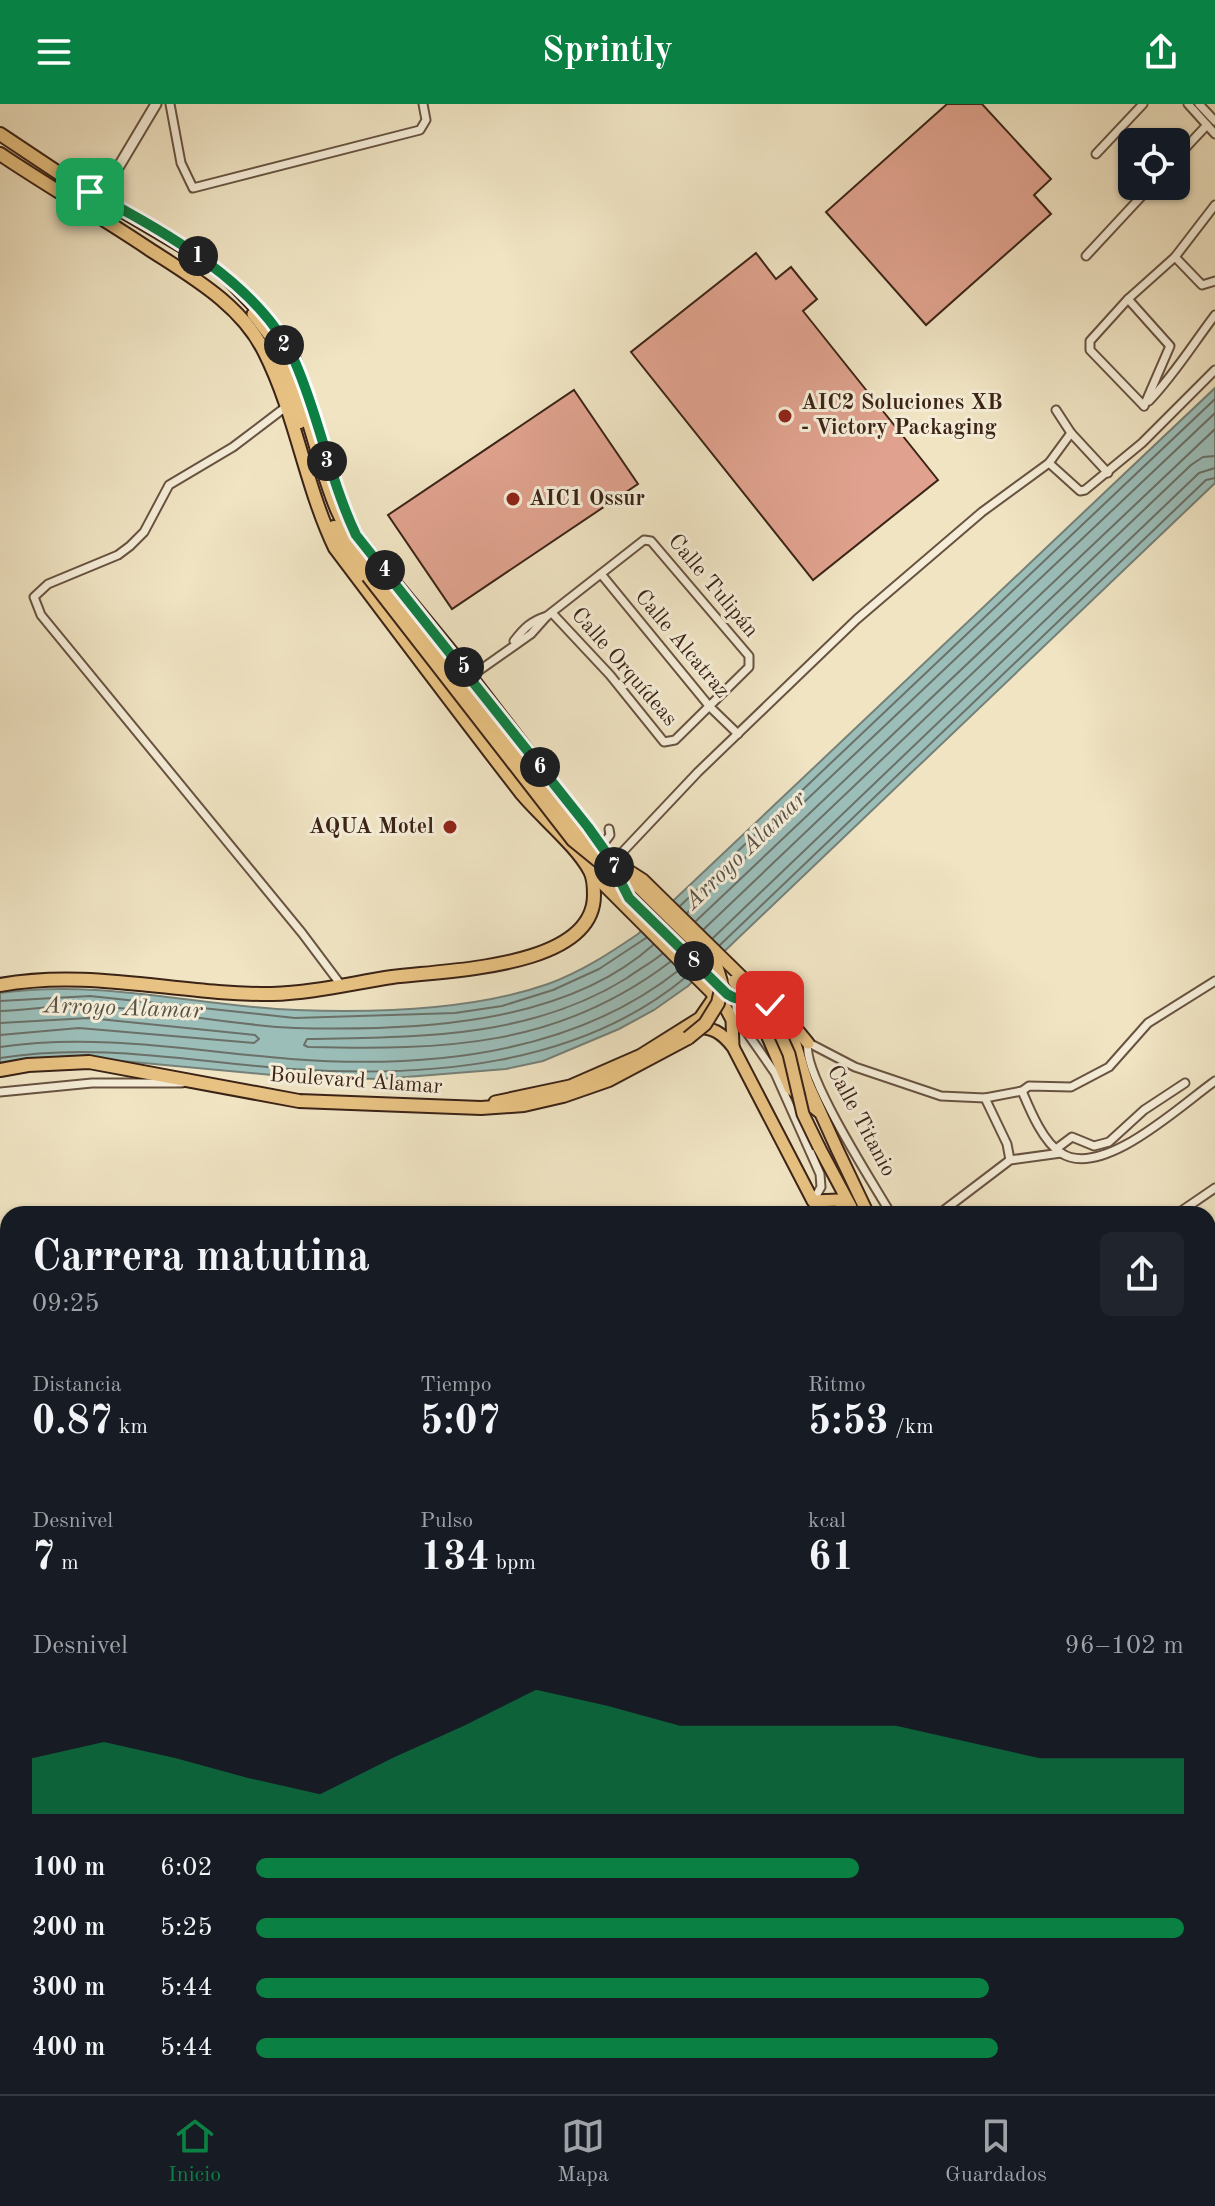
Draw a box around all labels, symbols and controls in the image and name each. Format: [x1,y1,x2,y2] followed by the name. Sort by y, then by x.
[32,30,76,74] icon: menu
[1139,30,1183,74] icon: share
[542,34,673,70] text: Sprintly
[1118,128,1190,200] map controls
[1118,128,1190,200] button: locate
[56,158,124,226] pin
[68,170,112,214] icon: arrive
[178,236,218,276] pin: 1
[192,245,204,267] text: 1
[264,325,304,365] pin: 2
[278,334,290,356] text: 2
[801,392,1003,439] place label: AIC2 Soluciones XB - Victory Packaging
[776,407,794,425] marker: AIC2 Soluciones XB - Victory Packaging
[307,441,347,481] pin: 3
[321,450,333,472] text: 3
[529,488,645,510] place label: AIC1 Ossur
[504,490,522,508] marker: AIC1 Ossur
[664,530,762,642] street label: Calle Tulipán
[365,550,405,590] pin: 4
[379,559,391,581] text: 4
[630,586,734,702] street label: Calle Alcatraz
[567,604,681,730] street label: Calle Orquídeas
[444,647,484,687] pin: 5
[458,656,470,678] text: 5
[520,747,560,787] pin: 6
[534,756,546,778] text: 6
[679,787,812,916] water label: Arroyo Alamar
[309,816,434,838] place label: AQUA Motel
[441,818,459,836] marker: AQUA Motel
[594,847,634,887] pin: 7
[608,856,620,878] text: 7
[674,941,714,981] pin: 8
[688,950,700,972] text: 8
[736,971,804,1039] pin
[748,983,792,1027] icon: check
[41,994,204,1024] water label: Arroyo Alamar
[822,1062,900,1180] street label: Calle Titanio
[269,1064,443,1098] street label: Boulevard Alamar
[1100,1232,1184,1316] button: share
[32,1236,370,1280] text: Carrera matutina
[32,1291,100,1317] text: 09:25
[32,1374,122,1396] text: Distancia
[420,1374,492,1396] text: Tiempo
[808,1374,866,1396] text: Ritmo
[32,1403,113,1443] text: 0.87
[420,1403,501,1443] text: 5:07
[808,1403,889,1443] text: 5:53
[113,1416,148,1438] text: km
[889,1416,934,1438] text: /km
[32,1510,113,1532] text: Desnivel
[420,1510,473,1532] text: Pulso
[808,1510,846,1532] text: kcal
[32,1539,55,1579] text: 7
[420,1539,490,1579] text: 134
[808,1539,854,1579] text: 61
[55,1552,79,1574] text: m
[490,1552,536,1574] text: bpm
[32,1633,128,1659] text: Desnivel
[1065,1633,1184,1659] text: 96–102 m
[32,1855,105,1881] text: 100 m
[160,1855,213,1881] text: 6:02
[32,1915,105,1941] text: 200 m
[160,1915,213,1941] text: 5:25
[32,1975,105,2001] text: 300 m
[160,1975,213,2001] text: 5:44
[32,2035,105,2061] text: 400 m
[160,2035,213,2061] text: 5:44
[168,2114,221,2189] tab: Inicio
[557,2114,609,2189] tab: Mapa
[945,2114,1047,2189] tab: Guardados

